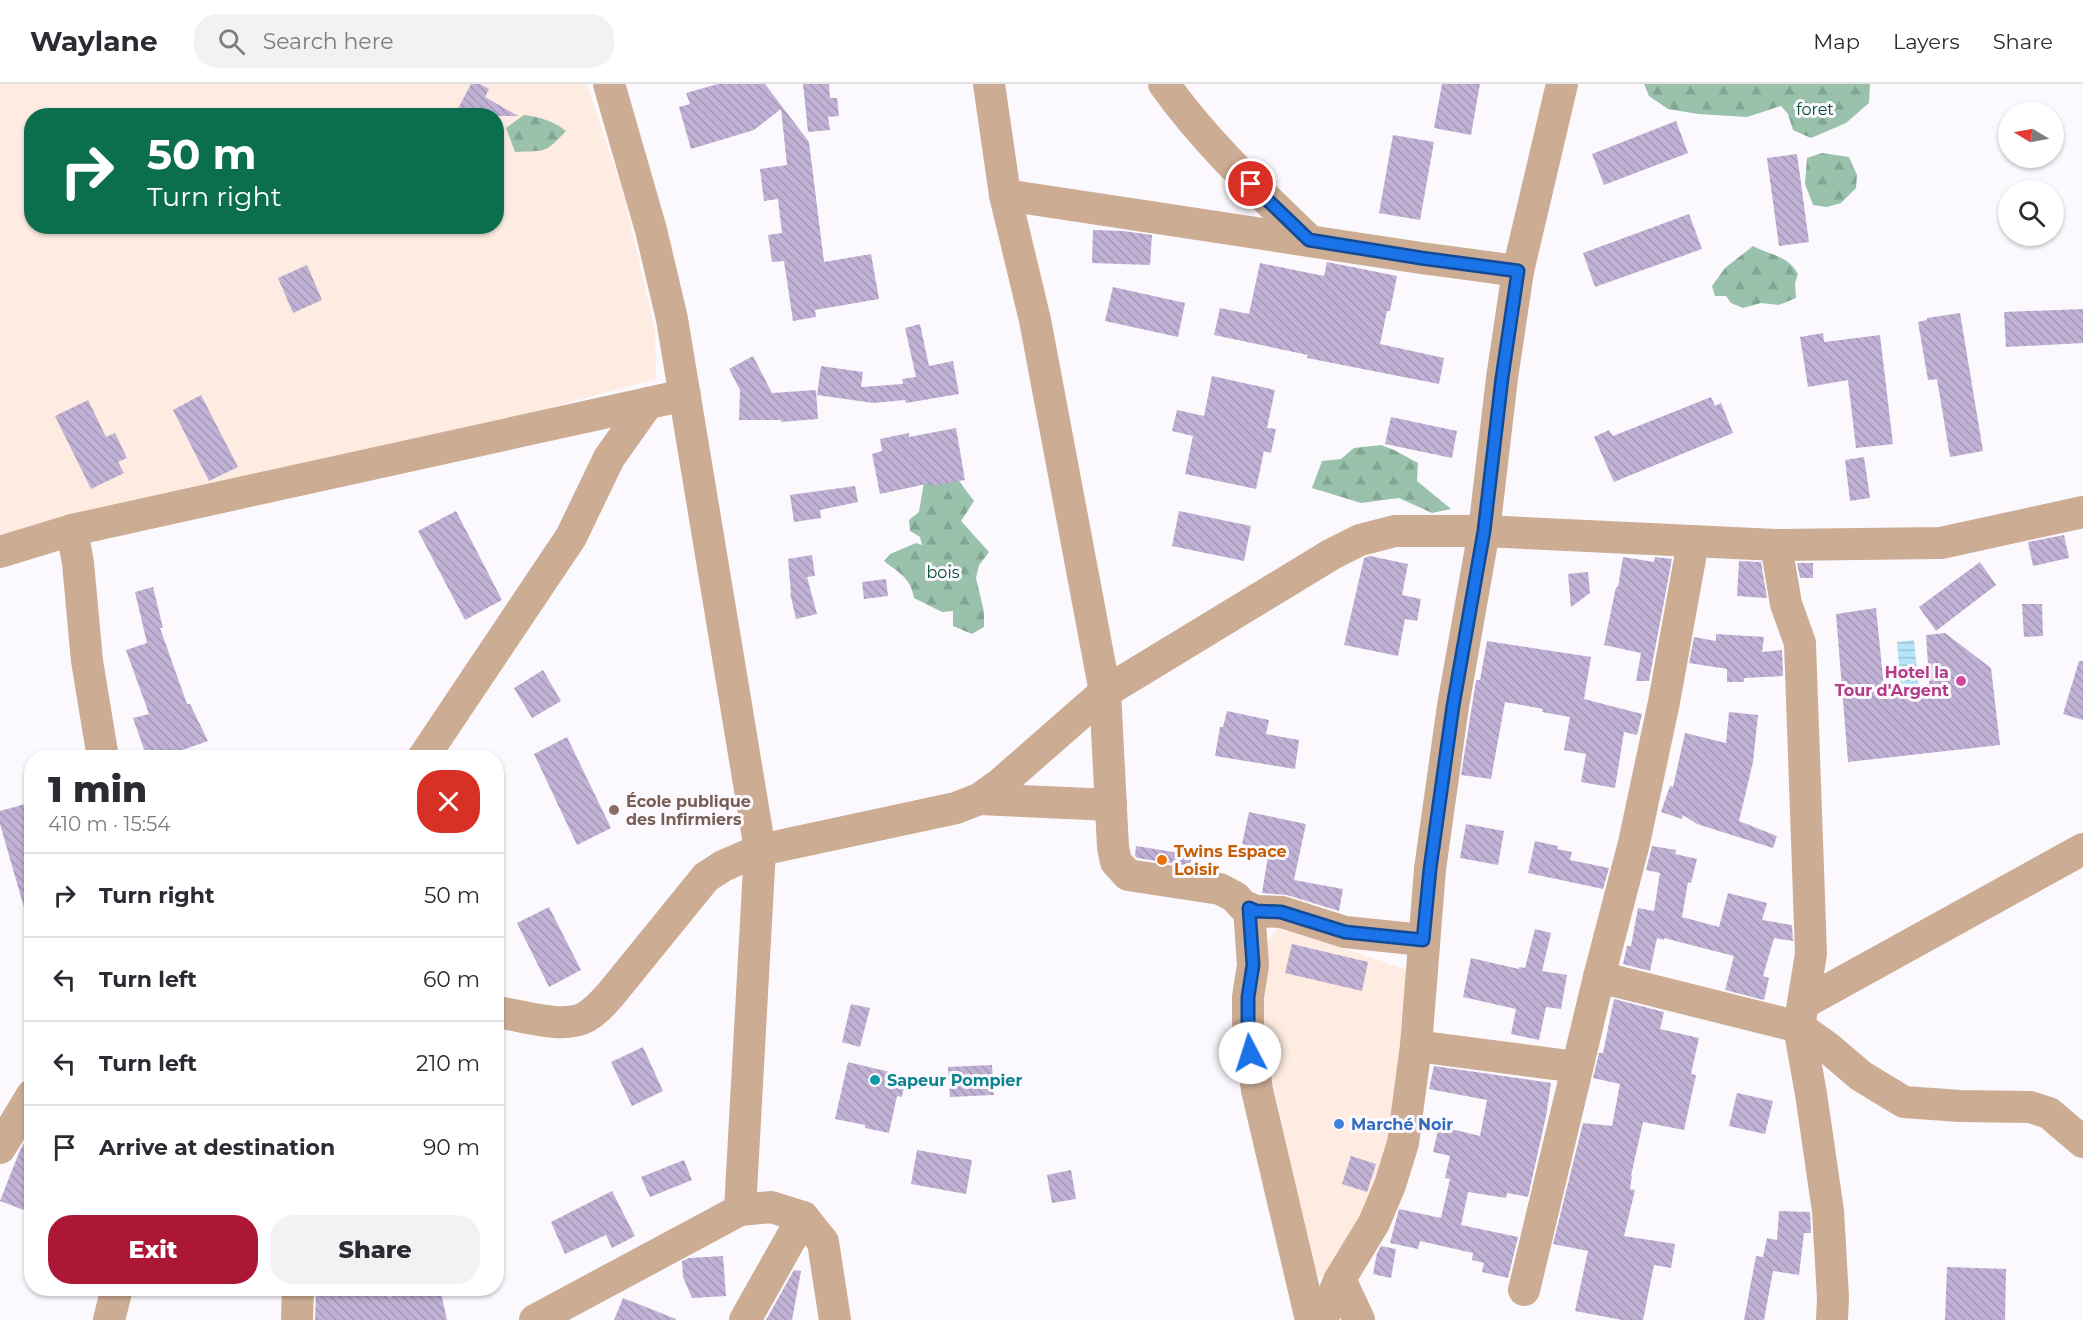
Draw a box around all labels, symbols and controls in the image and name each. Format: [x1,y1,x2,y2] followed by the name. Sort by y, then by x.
[194,14,614,68] search box
[30,24,158,58] text: Waylane
[215,25,248,58] icon: search
[263,28,393,55] text: Search here
[1813,29,1860,54] text: Map
[1893,29,1960,54] text: Layers
[1993,29,2053,54] text: Share
[1796,100,1834,119] park label: foret
[1998,102,2064,168] north arrow
[1998,102,2064,246] map controls
[147,128,256,180] text: 50 m
[48,132,126,210] icon: right
[1225,158,1276,209] pin
[1234,167,1267,200] icon: arrive
[147,180,282,213] text: Turn right
[1998,180,2064,246] button: search
[927,563,960,582] park label: bois
[1835,663,1949,700] place label: Hotel la Tour d'Argent
[1954,674,1968,688] marker: Hotel la Tour d'Argent
[48,767,147,811] text: 1 min
[417,770,480,833] button: close
[626,792,751,829] place label: École publique des Infirmiers
[607,803,621,817] marker: École publique des Infirmiers
[48,812,170,836] text: 410 m · 15:54
[1174,842,1287,879] place label: Twins Espace Loisir
[1155,853,1169,867] marker: Twins Espace Loisir
[48,879,81,912] icon: right
[99,882,214,909] text: Turn right
[424,882,480,909] text: 50 m
[48,963,81,996] icon: left
[99,966,197,993] text: Turn left
[423,966,480,993] text: 60 m
[1218,1021,1282,1085] position arrow
[48,1047,81,1080] icon: left
[99,1050,197,1077] text: Turn left
[416,1050,480,1077] text: 210 m
[887,1071,1022,1090] place label: Sapeur Pompier
[868,1073,882,1087] marker: Sapeur Pompier
[1351,1115,1453,1134] place label: Marché Noir
[1332,1117,1346,1131] marker: Marché Noir
[48,1131,81,1164] icon: arrive
[99,1134,335,1161] text: Arrive at destination
[423,1134,480,1161] text: 90 m
[48,1215,258,1284] button: Exit
[270,1215,480,1284] button: Share

